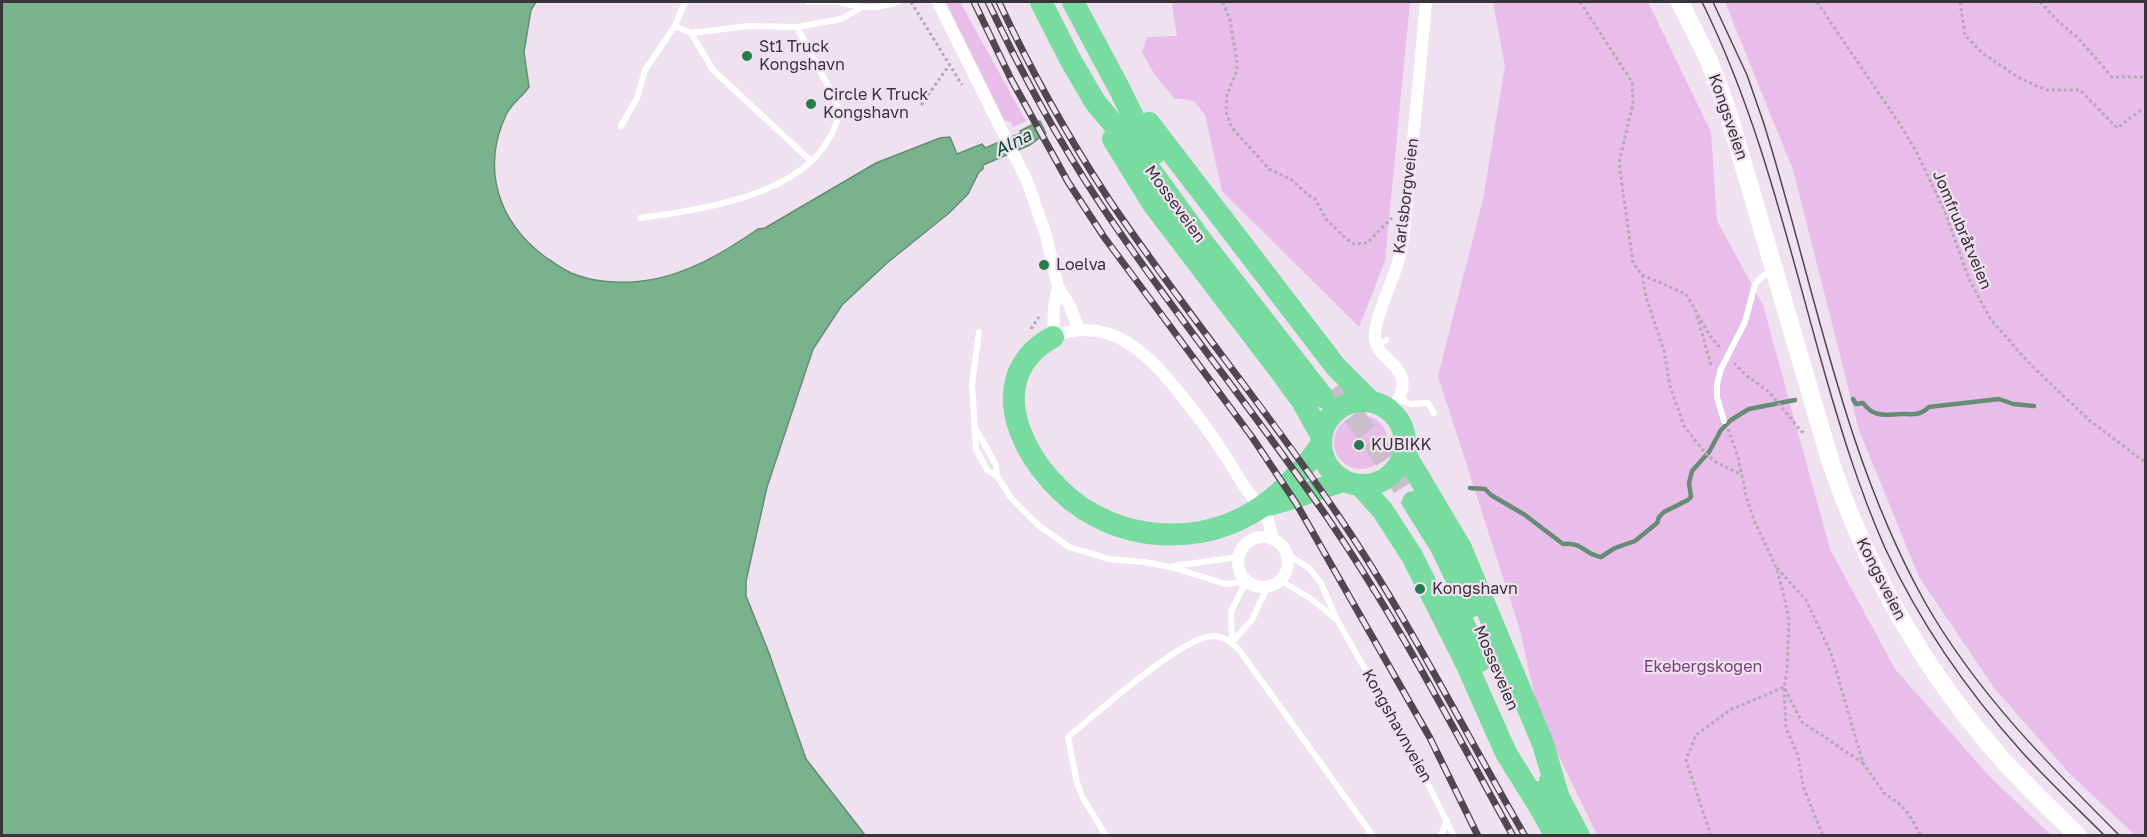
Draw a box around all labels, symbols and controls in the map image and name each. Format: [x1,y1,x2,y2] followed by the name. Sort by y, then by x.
[759,37,845,75] place label: St1 Truck Kongshavn
[740,49,754,63] marker: St1 Truck Kongshavn
[1704,71,1752,163] street label: Kongsveien
[823,85,928,123] place label: Circle K Truck Kongshavn
[804,97,818,111] marker: Circle K Truck Kongshavn
[991,125,1035,161] water label: Alna
[1389,137,1423,255] street label: Karlsborgveien
[1141,162,1209,246] street label: Mosseveien
[1928,168,1996,292] street label: Jomfrubråtveien
[1056,255,1106,275] place label: Loelva
[1037,258,1051,272] marker: Loelva
[1371,435,1432,455] place label: KUBIKK
[1352,438,1366,452] marker: KUBIKK
[1852,535,1910,623] street label: Kongsveien
[1432,579,1518,599] place label: Kongshavn
[1413,582,1427,596] marker: Kongshavn
[1469,623,1523,713] street label: Mosseveien
[1644,657,1762,677] park label: Ekebergskogen
[1358,666,1436,786] street label: Kongshavnveien

